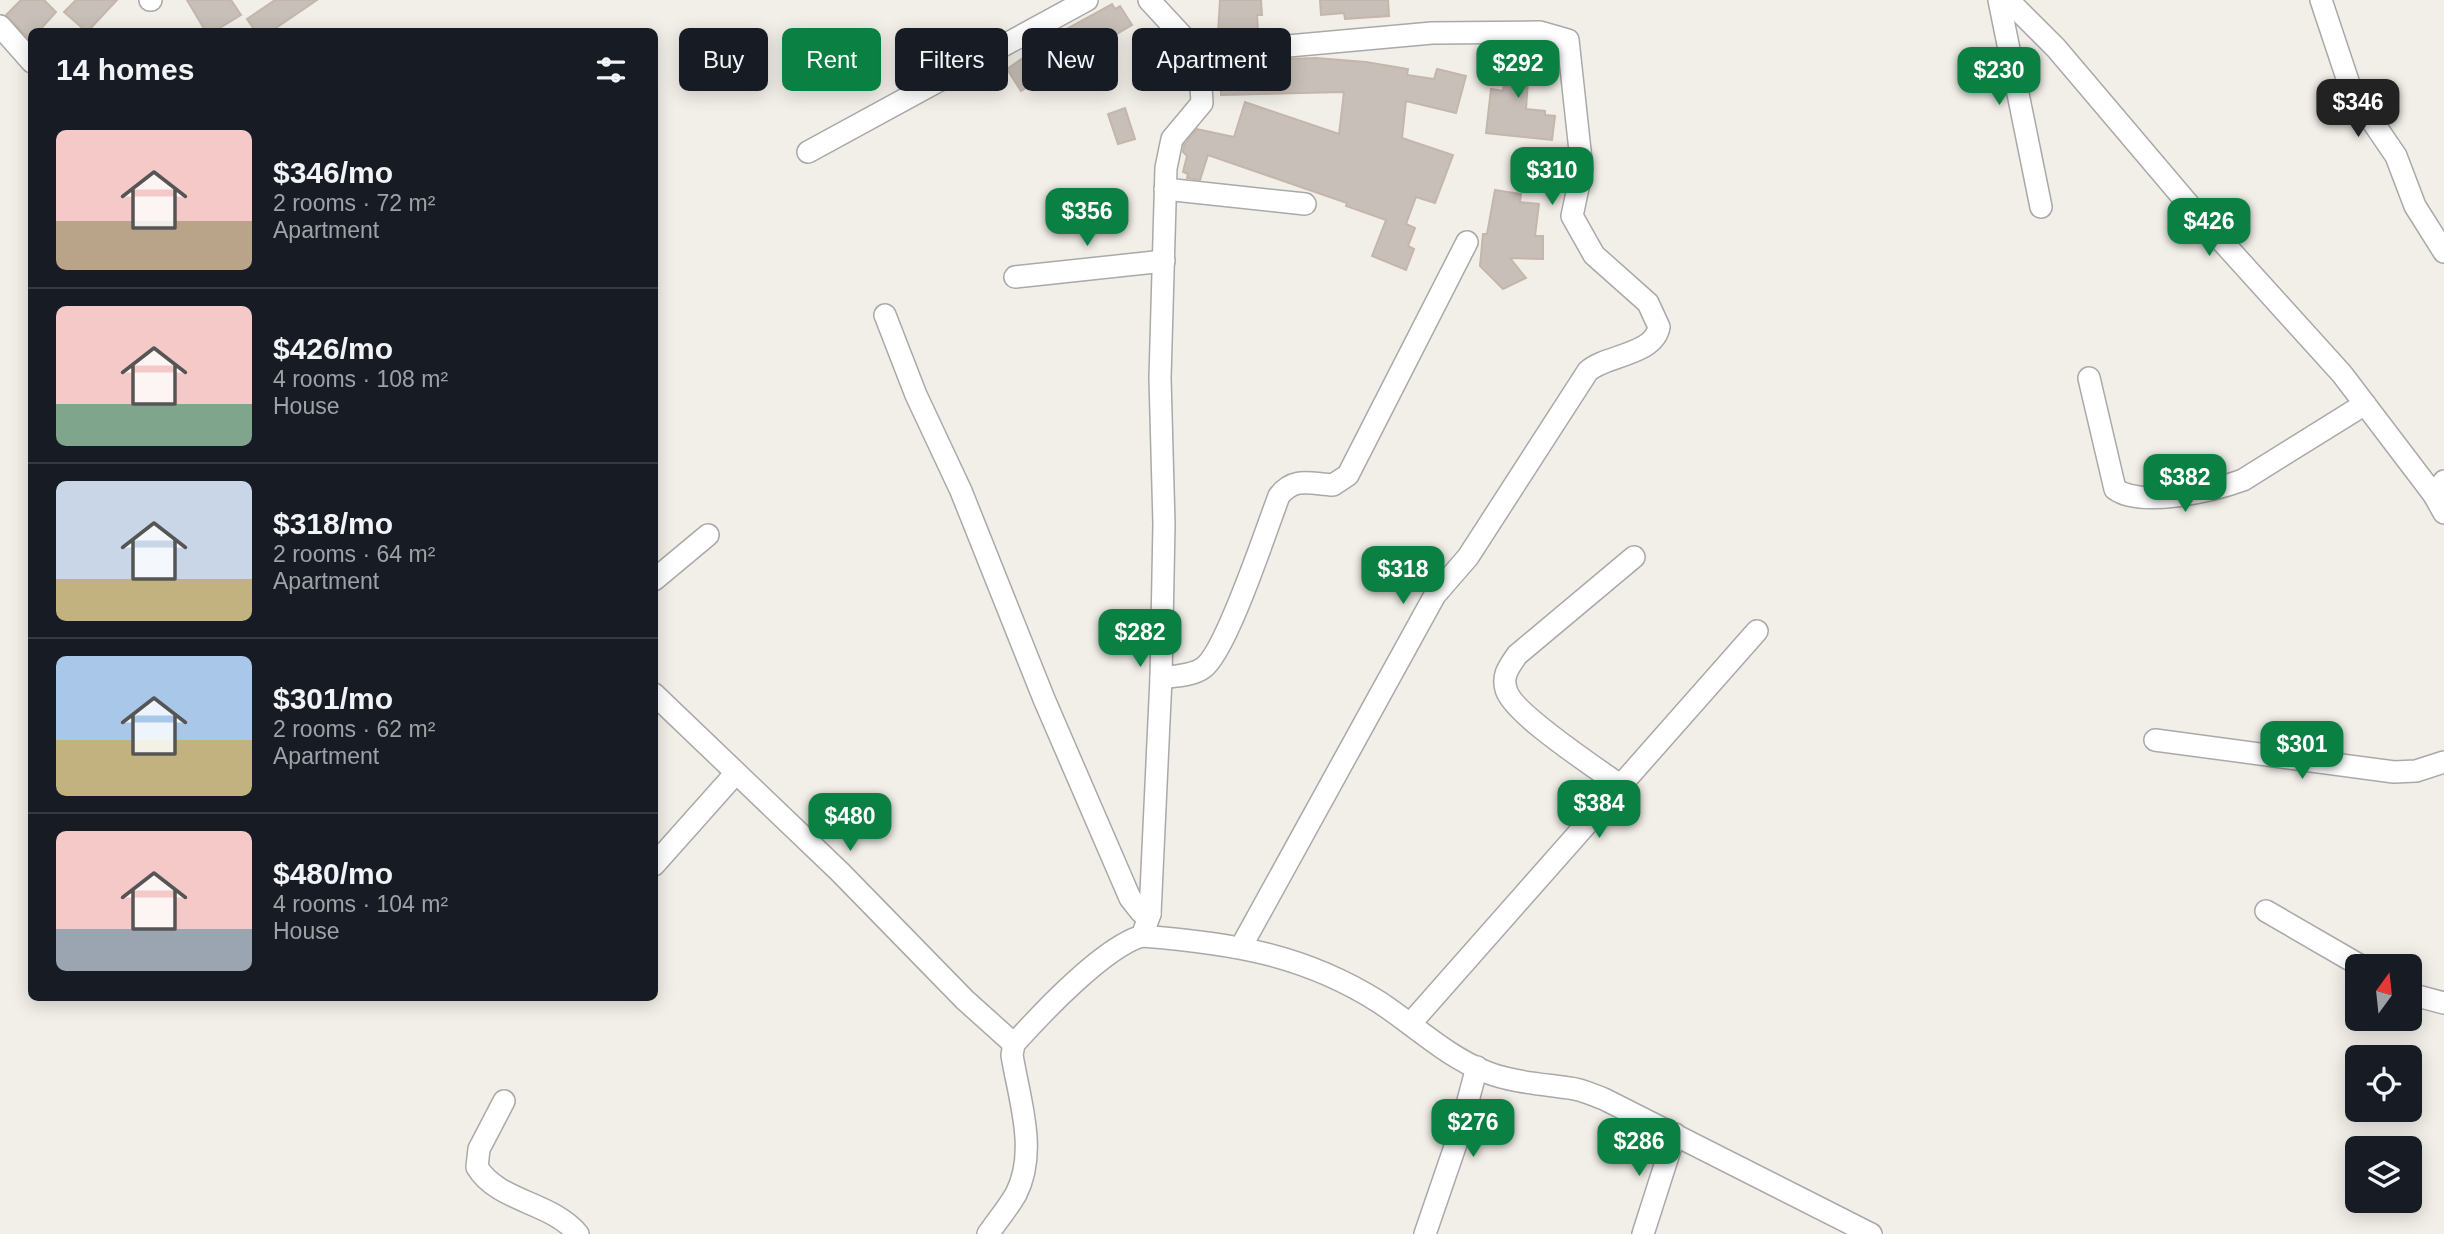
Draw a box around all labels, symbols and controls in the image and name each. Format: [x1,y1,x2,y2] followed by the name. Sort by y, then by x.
[679,28,768,91] chip: Buy
[782,28,881,91] chip: Rent
[895,28,1008,91] chip: Filters
[1022,28,1118,91] chip: New
[1132,28,1291,91] chip: Apartment
[1477,41,1559,100] pin: $292
[1958,48,2040,107] pin: $230
[1492,50,1544,76] text: $292
[592,51,630,89] icon: filters
[56,53,194,86] text: 14 homes
[1973,57,2025,83] text: $230
[2317,80,2399,139] pin: $346
[2332,89,2384,115] text: $346
[1511,148,1593,207] pin: $310
[273,156,393,189] text: $346/mo
[1526,157,1578,183] text: $310
[112,158,196,242] icon: home
[1046,188,1128,248] pin: $356
[273,190,435,216] text: 2 rooms · 72 m²
[1061,198,1113,224] text: $356
[2168,198,2250,258] pin: $426
[2183,208,2235,234] text: $426
[273,217,379,243] text: Apartment
[273,332,393,365] text: $426/mo
[112,334,196,418] icon: home
[273,366,448,392] text: 4 rooms · 108 m²
[273,393,339,419] text: House
[2144,454,2226,514] pin: $382
[2159,464,2211,490] text: $382
[273,507,393,540] text: $318/mo
[112,509,196,593] icon: home
[273,541,435,567] text: 2 rooms · 64 m²
[1362,546,1444,606] pin: $318
[1377,556,1429,582] text: $318
[273,568,379,594] text: Apartment
[1099,610,1181,669] pin: $282
[1114,619,1166,645] text: $282
[273,682,393,715] text: $301/mo
[112,684,196,768] icon: home
[273,716,435,742] text: 2 rooms · 62 m²
[2261,722,2343,781] pin: $301
[2276,731,2328,757] text: $301
[273,743,379,769] text: Apartment
[1558,780,1640,840] pin: $384
[1573,790,1625,816] text: $384
[809,794,891,853] pin: $480
[824,803,876,829] text: $480
[273,857,393,890] text: $480/mo
[112,859,196,943] icon: home
[273,891,448,917] text: 4 rooms · 104 m²
[273,918,339,944] text: House
[2345,954,2422,1031] north arrow
[2345,954,2422,1213] map controls
[2345,1045,2422,1122] button: locate
[1432,1100,1514,1159] pin: $276
[1447,1109,1499,1135] text: $276
[1598,1118,1680,1178] pin: $286
[1613,1128,1665,1154] text: $286
[2345,1136,2422,1213] button: layers

